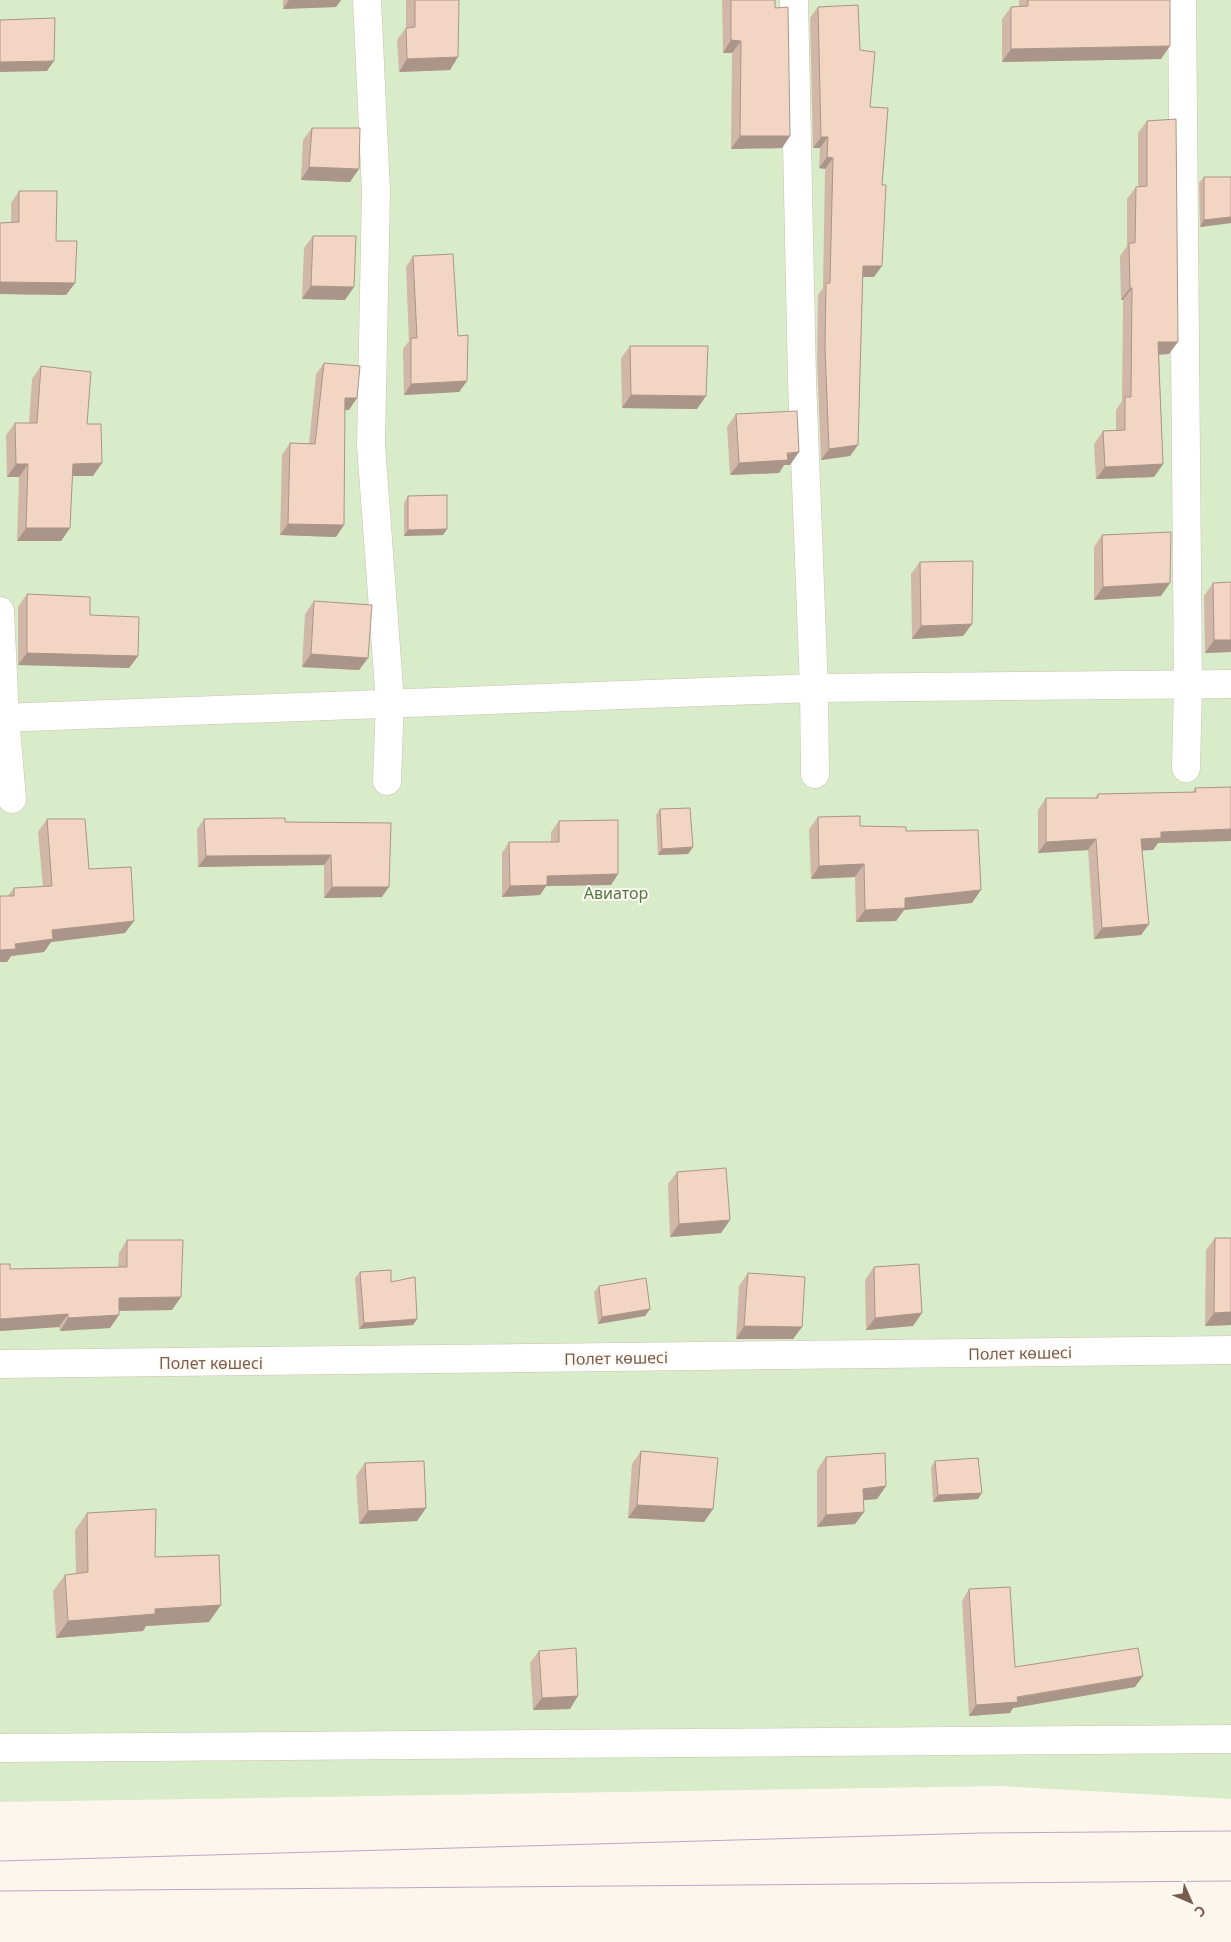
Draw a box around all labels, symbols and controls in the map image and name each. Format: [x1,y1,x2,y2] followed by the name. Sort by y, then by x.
[584,882,648,904] park label: Авиатор
[968,1341,1072,1365] street label: Полет көшесі
[564,1346,668,1370] street label: Полет көшесі
[159,1352,263,1374] street label: Полет көшесі
[1166,1877,1216,1927] north arrow
[1191,1902,1210,1921] text: С

